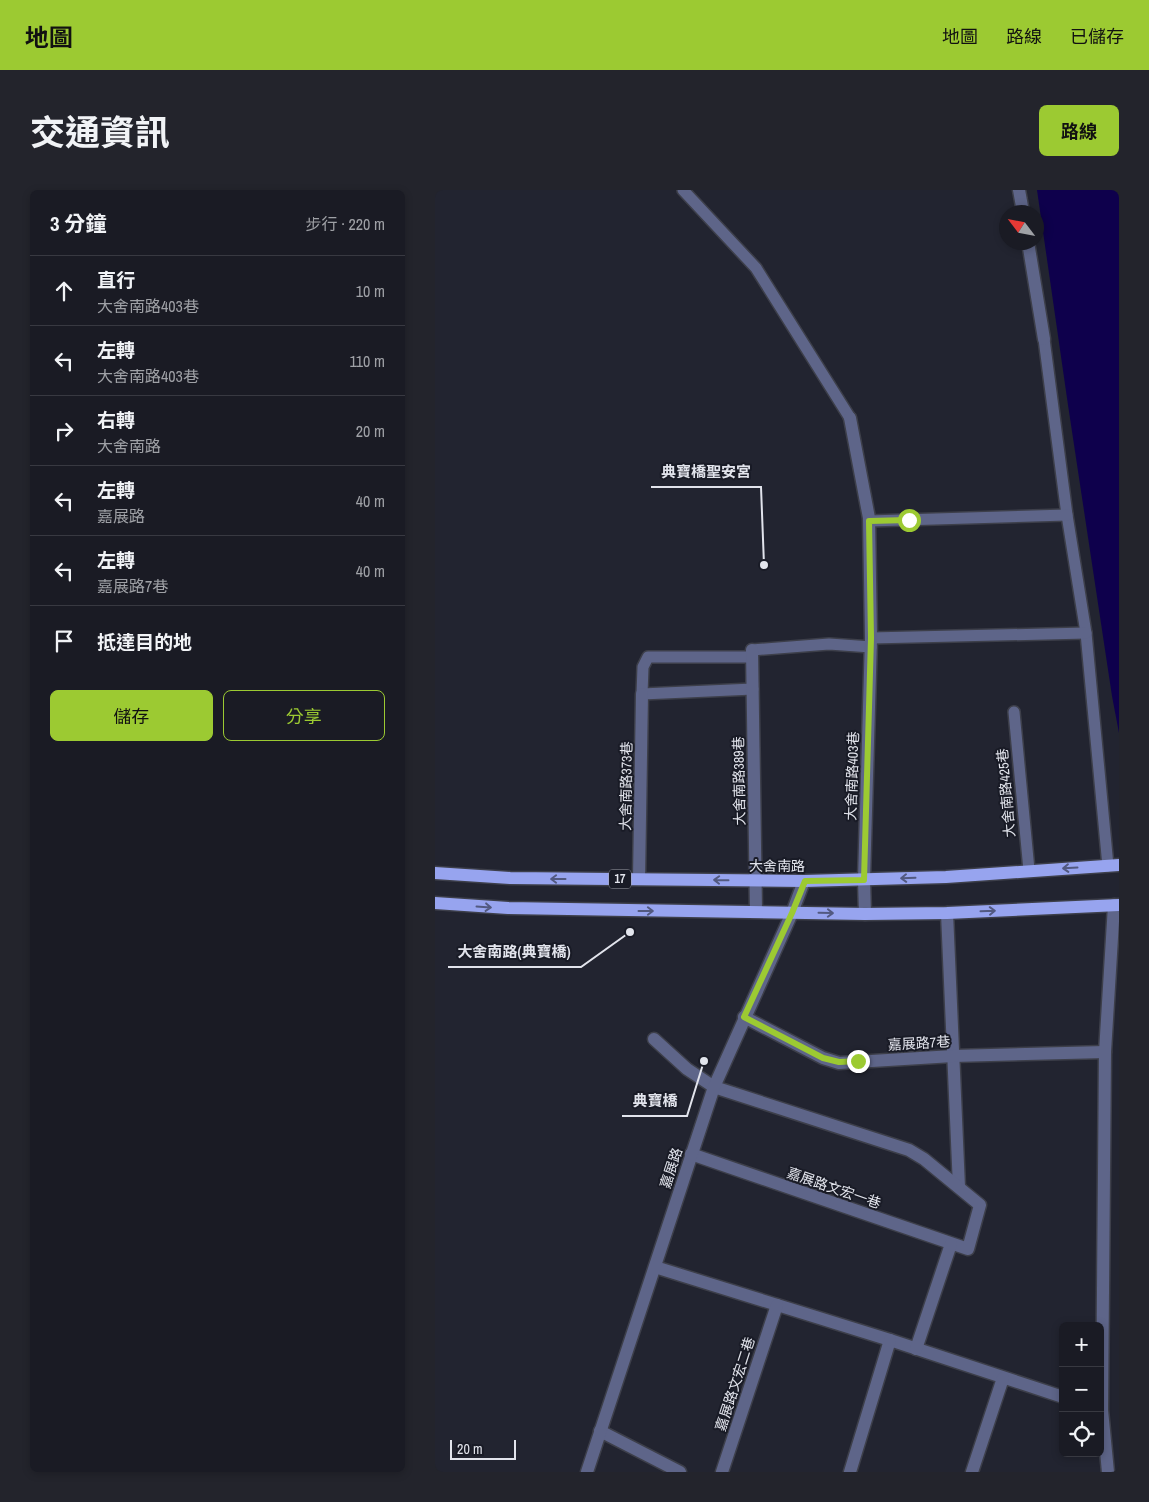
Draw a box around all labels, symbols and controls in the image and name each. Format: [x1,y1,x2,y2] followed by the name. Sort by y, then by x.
[25,21,73,53] text: 地圖
[942,24,978,49] text: 地圖
[1006,24,1042,49] text: 路線
[1070,24,1124,49] text: 已儲存
[1039,105,1119,156] button: 路線
[30,109,170,156] text: 交通資訊
[999,205,1044,250] north arrow
[50,209,106,238] text: 3 分鐘
[306,213,385,235] text: 步行 · 220 m
[97,267,135,293] text: 直行
[50,277,78,305] icon: ahead
[356,280,385,302] text: 10 m
[97,295,199,317] text: 大舍南路403巷
[97,337,135,363] text: 左轉
[50,347,78,375] icon: left
[349,350,385,372] text: 110 m
[97,365,199,387] text: 大舍南路403巷
[97,407,135,433] text: 右轉
[50,417,78,445] icon: right
[356,420,385,442] text: 20 m
[97,435,161,457] text: 大舍南路
[651,457,761,487] callout: 典寶橋聖安宮
[661,461,751,482] text: 典寶橋聖安宮
[97,477,135,503] text: 左轉
[50,487,78,515] icon: left
[356,490,385,512] text: 40 m
[97,505,145,527] text: 嘉展路
[898,509,921,532] route start
[97,547,135,573] text: 左轉
[50,557,78,585] icon: left
[356,560,385,582] text: 40 m
[97,575,168,597] text: 嘉展路7巷
[50,627,78,655] icon: arrive
[97,629,192,655] text: 抵達目的地
[50,690,213,741] button: 儲存
[223,690,385,741] button: 分享
[841,731,863,821] street label: 大舍南路403巷
[729,736,749,826] street label: 大舍南路389巷
[616,741,636,831] street label: 大舍南路373巷
[993,748,1019,838] street label: 大舍南路425巷
[749,857,805,875] street label: 大舍南路
[1063,864,1079,873] one-way arrow
[609,870,631,889] road number: 17
[900,873,916,883] one-way arrow
[551,874,567,884] one-way arrow
[713,875,729,885] one-way arrow
[475,902,491,911] one-way arrow
[638,906,654,916] one-way arrow
[980,906,996,915] one-way arrow
[818,908,834,918] one-way arrow
[448,937,581,967] callout: 大舍南路(典寶橋)
[457,941,571,962] text: 大舍南路(典寶橋)
[887,1032,951,1054] street label: 嘉展路7巷
[847,1050,870,1073] route end
[622,1086,687,1116] callout: 典寶橋
[632,1090,678,1111] text: 典寶橋
[656,1145,686,1191] street label: 嘉展路
[785,1164,883,1212] street label: 嘉展路文宏一巷
[1059,1322,1104,1457] map controls
[1059,1322,1104,1367] button: +
[711,1335,759,1433] street label: 嘉展路文宏二巷
[1059,1367,1104,1412] button: −
[1059,1412,1104,1457] button: locate
[450,1437,516,1460] scale bar
[457,1440,483,1458] text: 20 m

